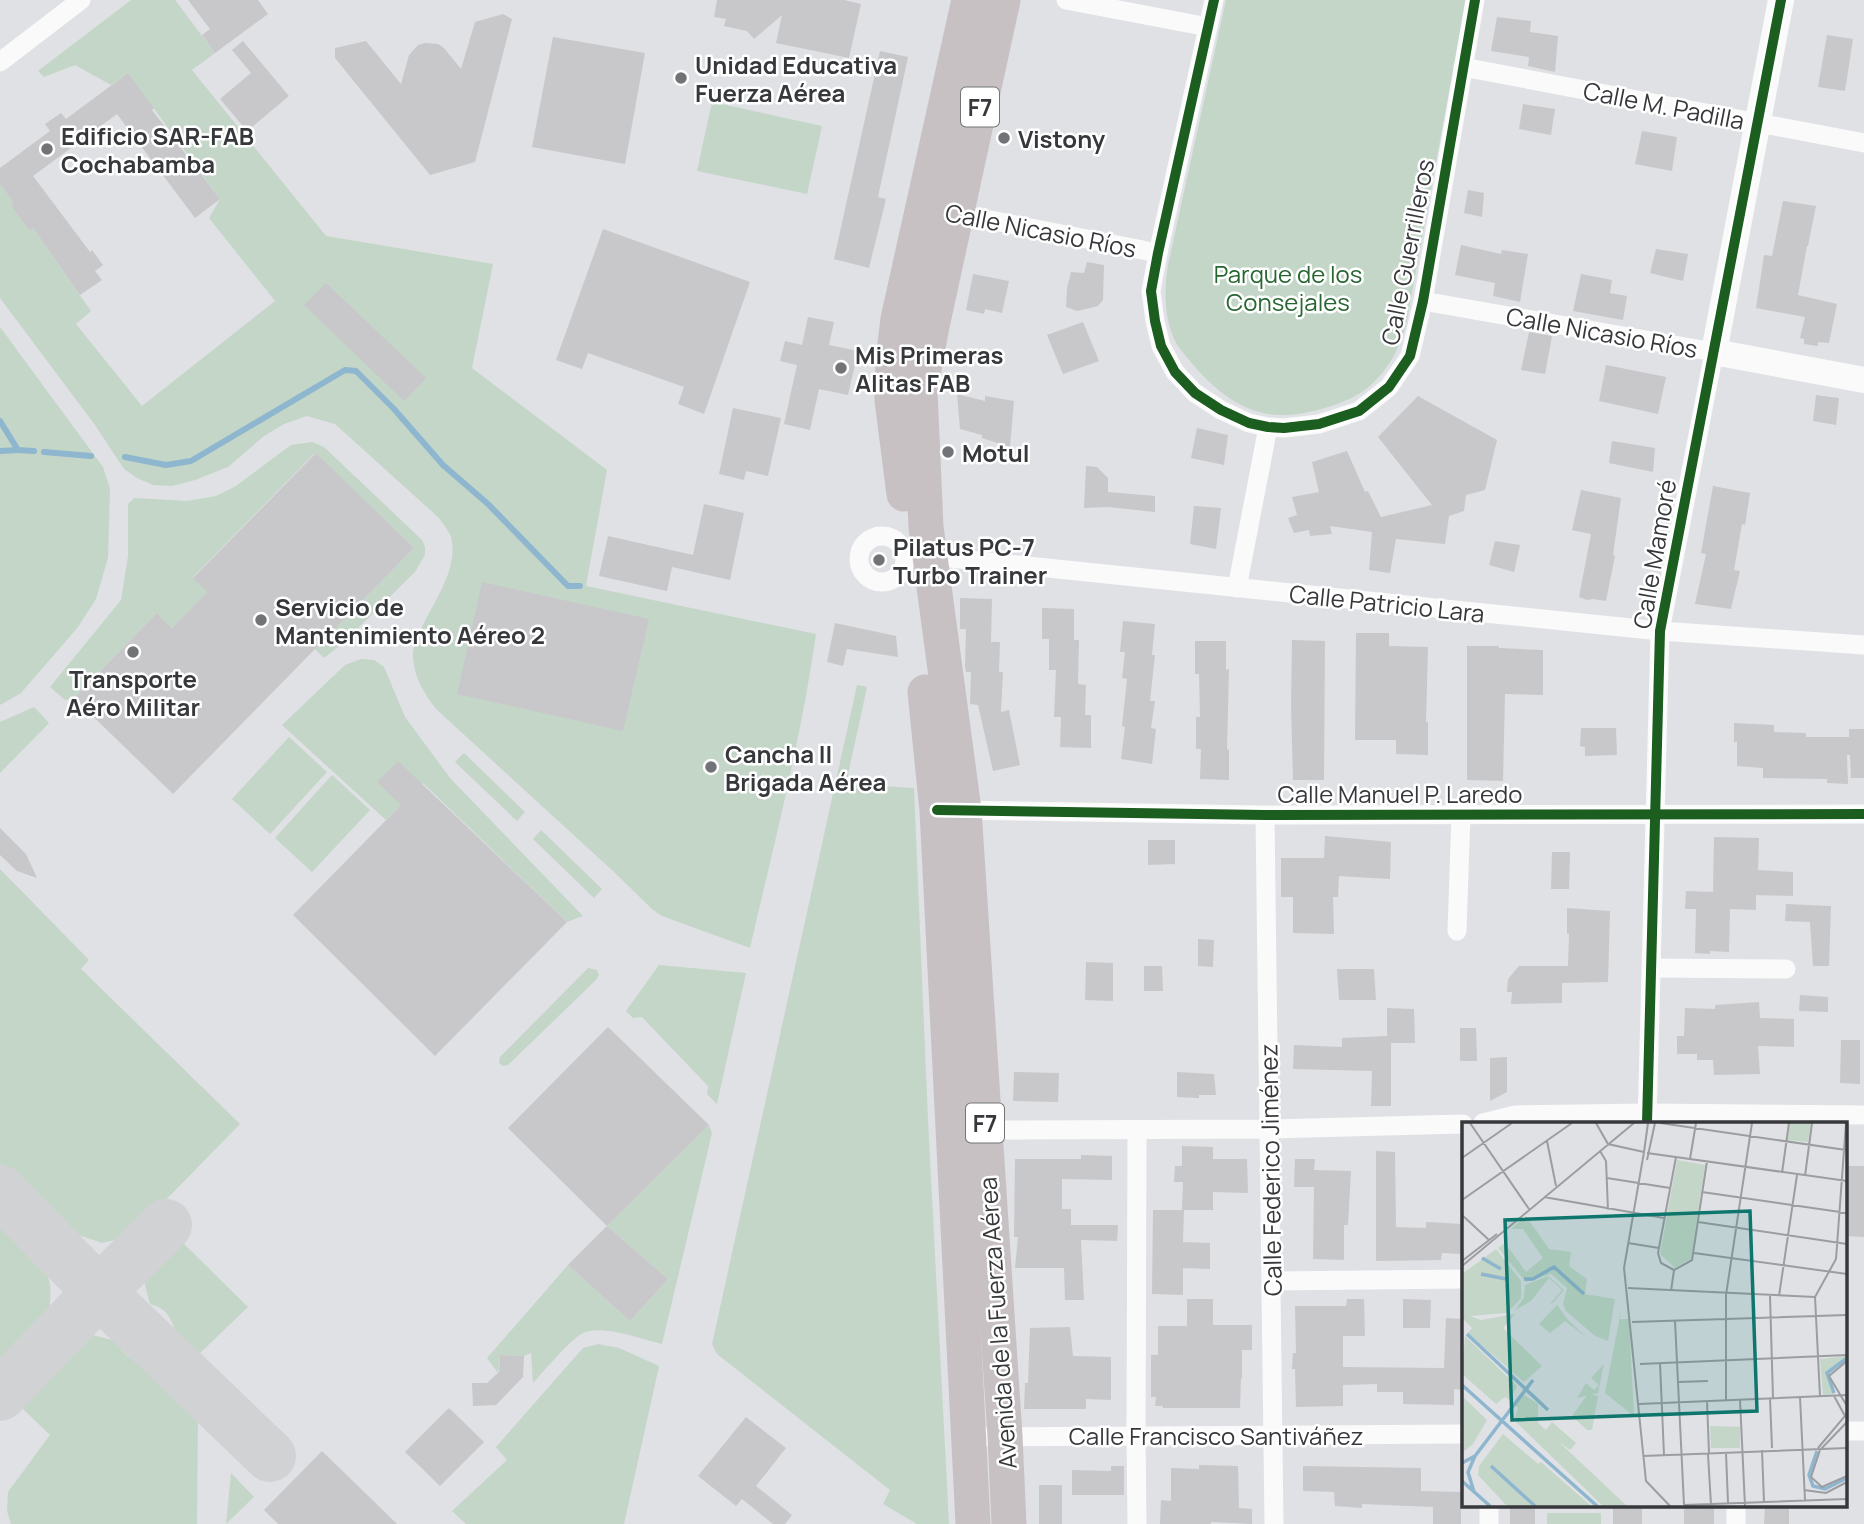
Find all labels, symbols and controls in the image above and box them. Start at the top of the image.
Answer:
place label: Unidad Educativa Fuerza Aérea [695,48,897,109]
marker: Unidad Educativa Fuerza Aérea [673,70,689,86]
street label: Calle M. Padilla [1581,73,1747,137]
road number: F7 [961,88,999,127]
place label: Edificio SAR-FAB Cochabamba [61,119,254,180]
place label: Vistony [1018,122,1106,155]
marker: Vistony [996,130,1012,146]
marker: Edificio SAR-FAB Cochabamba [39,141,55,157]
street label: Calle Guerrilleros [1373,156,1441,348]
street label: Calle Nicasio Ríos [943,195,1139,265]
park label: Parque de los Consejales [1214,257,1362,318]
street label: Calle Nicasio Ríos [1504,299,1700,365]
place label: Mis Primeras Alitas FAB [855,338,1004,399]
marker: Mis Primeras Alitas FAB [833,360,849,376]
place label: Motul [962,436,1030,469]
marker: Motul [940,444,956,460]
street label: Calle Mamoré [1625,477,1683,631]
place label: Pilatus PC-7 Turbo Trainer [893,530,1047,591]
marker: Pilatus PC-7 Turbo Trainer [871,552,887,568]
street label: Calle Patricio Lara [1288,576,1486,630]
place label: Servicio de Mantenimiento Aéreo 2 [275,590,545,651]
marker: Servicio de Mantenimiento Aéreo 2 [253,612,269,628]
marker: Transporte Aéro Militar [125,644,141,660]
place label: Transporte Aéro Militar [66,662,200,723]
place label: Cancha II Brigada Aérea [725,737,886,798]
marker: Cancha II Brigada Aérea [703,759,719,775]
street label: Calle Manuel P. Laredo [1278,777,1522,810]
street label: Calle Federico Jiménez [1251,1044,1289,1296]
road number: F7 [966,1104,1004,1142]
inset map [1462,1122,1846,1506]
street label: Avenida de la Fuerza Aérea [970,1176,1024,1470]
street label: Calle Francisco Santiváñez [1069,1419,1363,1452]

